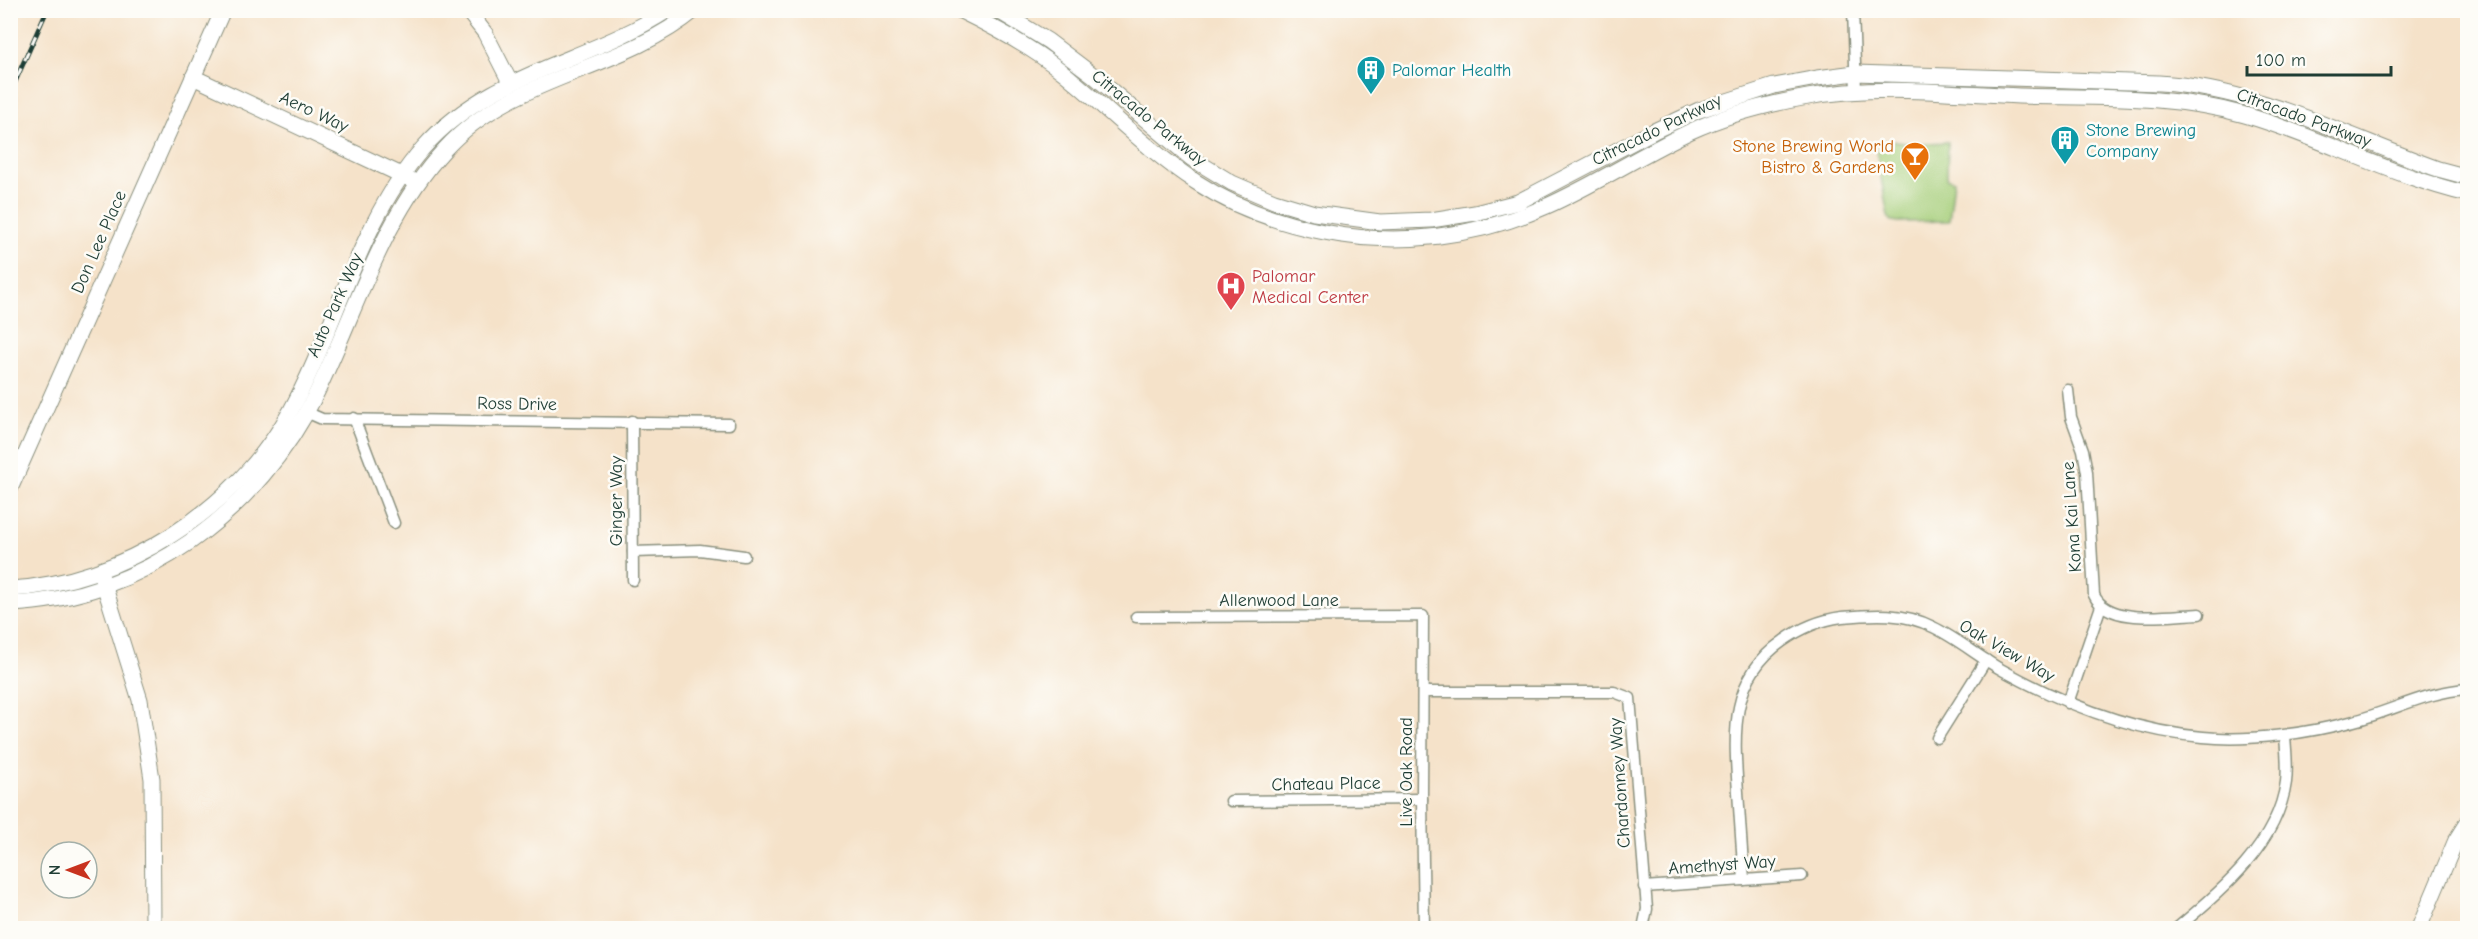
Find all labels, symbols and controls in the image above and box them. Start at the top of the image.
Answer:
scale bar [2247,39,2391,77]
text: 100 m [2256,50,2306,71]
building icon: Palomar Health [1355,54,1387,96]
place label: Palomar Health [1392,60,1511,81]
street label: Citracado Parkway [1087,65,1211,171]
street label: Citracado Parkway [2234,84,2375,152]
street label: Aero Way [276,87,353,137]
street label: Citracado Parkway [1589,89,1726,170]
place label: Stone Brewing Company [2086,120,2196,162]
building icon: Stone Brewing Company [2049,124,2081,166]
place label: Stone Brewing World Bistro & Gardens [1733,136,1894,178]
bar icon: Stone Brewing World Bistro & Gardens [1899,140,1931,182]
street label: Don Lee Place [67,187,131,297]
street label: Auto Park Way [303,249,368,360]
place label: Palomar Medical Center [1252,266,1369,308]
hospital icon: Palomar Medical Center [1215,270,1247,312]
street label: Ross Drive [477,393,557,415]
street label: Ginger Way [606,455,627,546]
street label: Kona Kai Lane [2058,461,2086,573]
street label: Allenwood Lane [1219,590,1339,611]
street label: Oak View Way [1955,615,2059,687]
street label: Chardonney Way [1605,716,1635,849]
street label: Live Oak Road [1396,717,1417,827]
street label: Chateau Place [1271,773,1381,795]
north arrow [39,840,99,900]
street label: Amethyst Way [1668,851,1777,879]
text: N [46,865,64,875]

